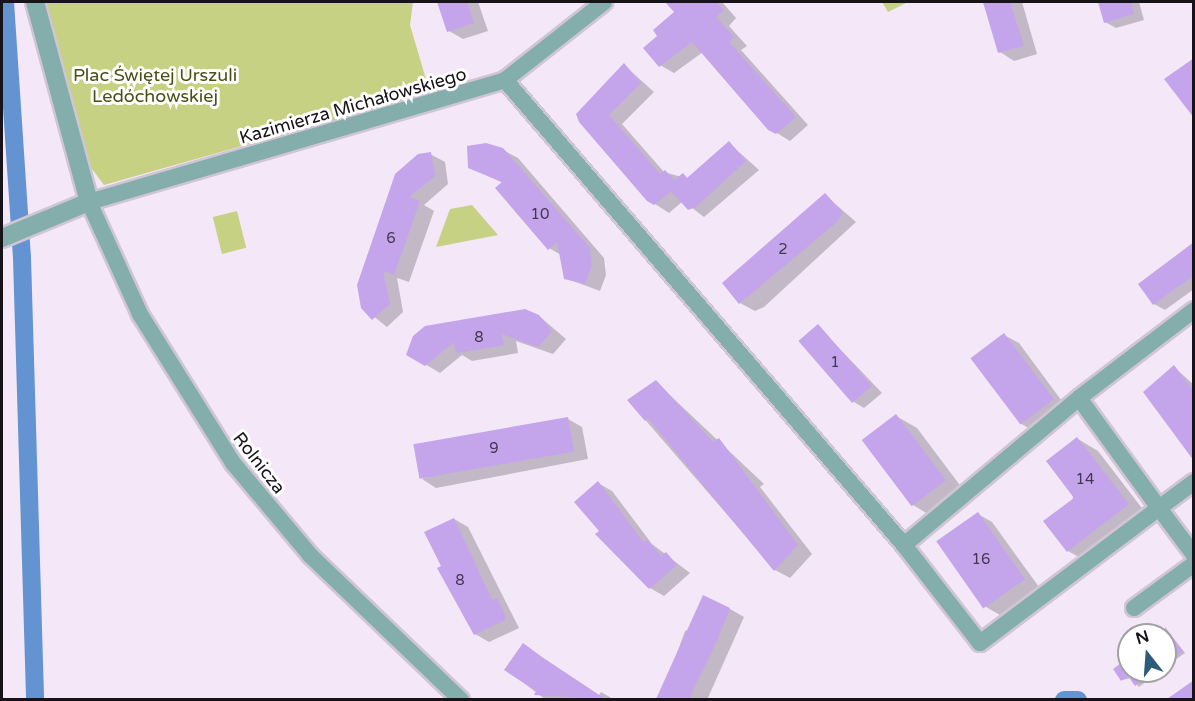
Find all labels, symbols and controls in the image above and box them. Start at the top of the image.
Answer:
street label: Kazimierza Michałowskiego [237,63,469,149]
park label: Plac Świętej Urszuli Ledóchowskiej [73,65,237,107]
house number: 10 [531,206,549,224]
house number: 6 [386,230,396,248]
house number: 2 [778,241,788,259]
house number: 8 [474,329,484,347]
house number: 1 [830,354,840,372]
street label: Rolnicza [228,428,290,498]
house number: 9 [489,440,499,458]
house number: 14 [1076,471,1094,489]
house number: 16 [972,551,990,569]
house number: 8 [455,572,465,590]
north arrow [1117,623,1177,683]
text: N [1133,626,1151,649]

